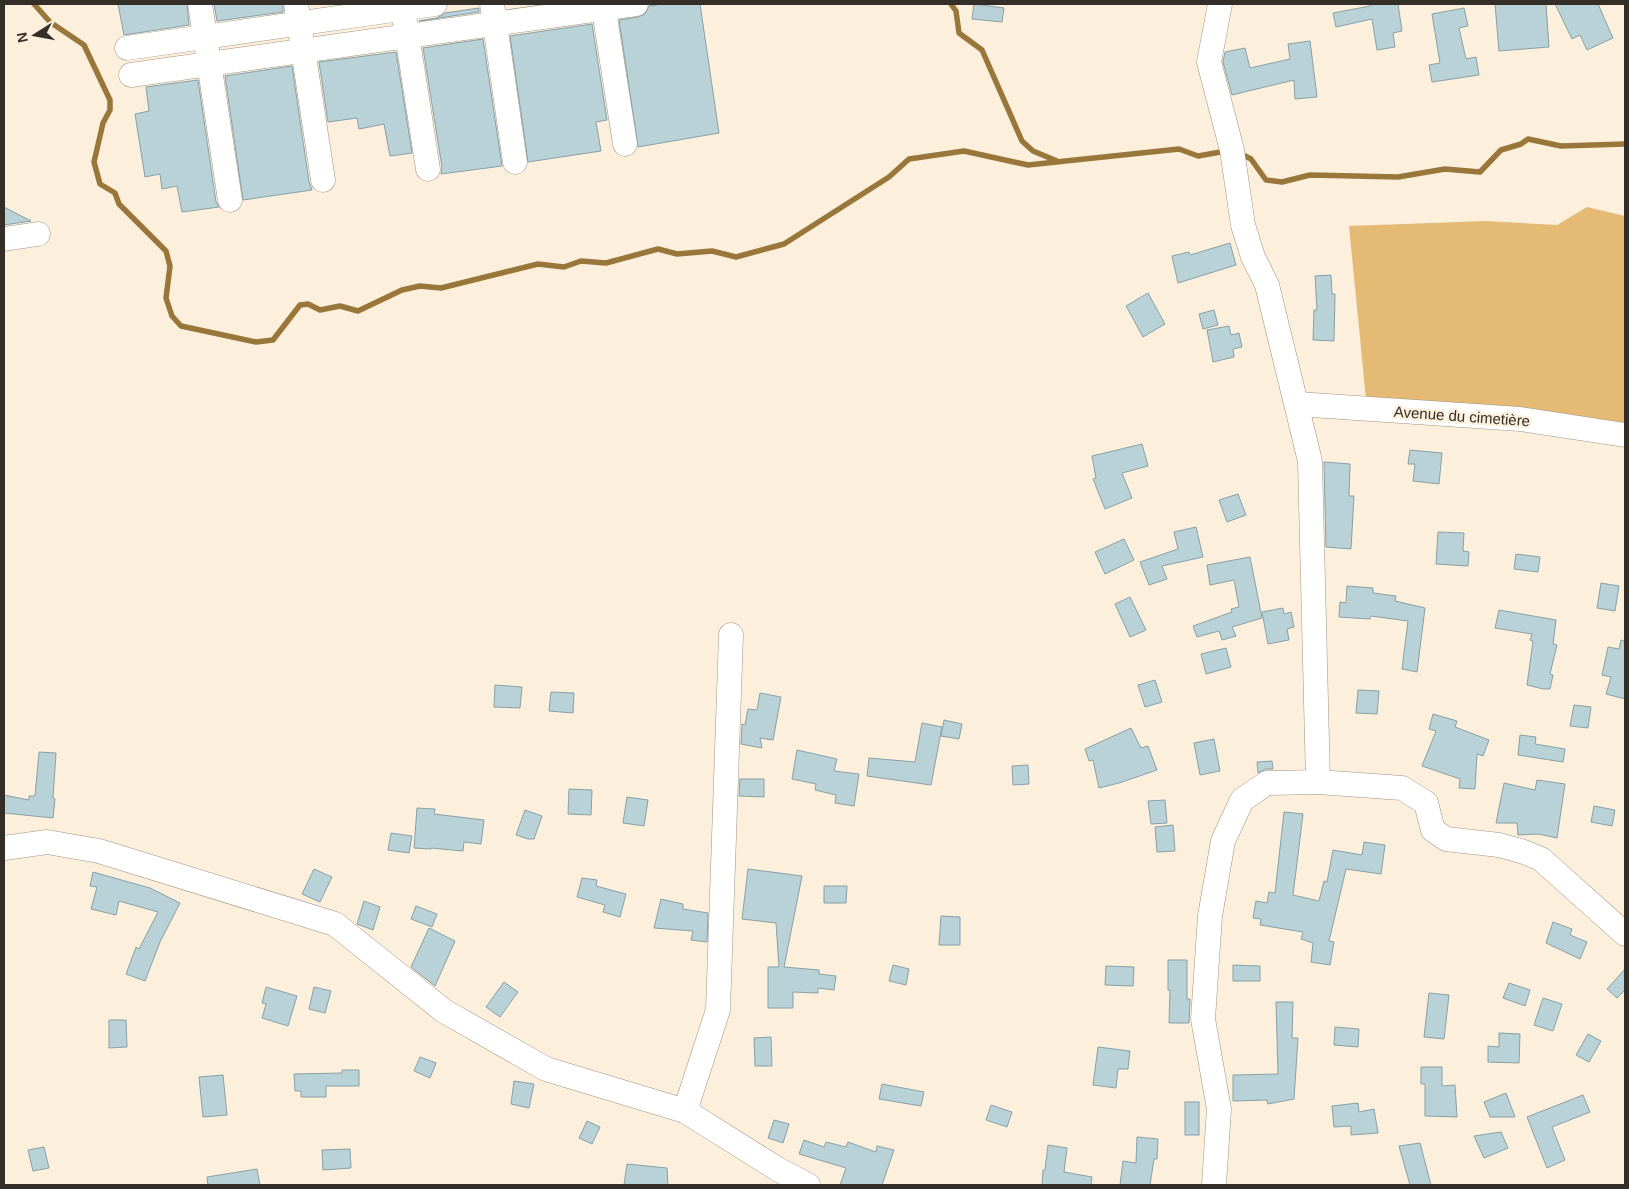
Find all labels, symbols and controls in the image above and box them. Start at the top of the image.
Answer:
north arrow [10,10,60,60]
text: N [13,31,31,44]
street label: Avenue du cimetière [1393,403,1531,429]

